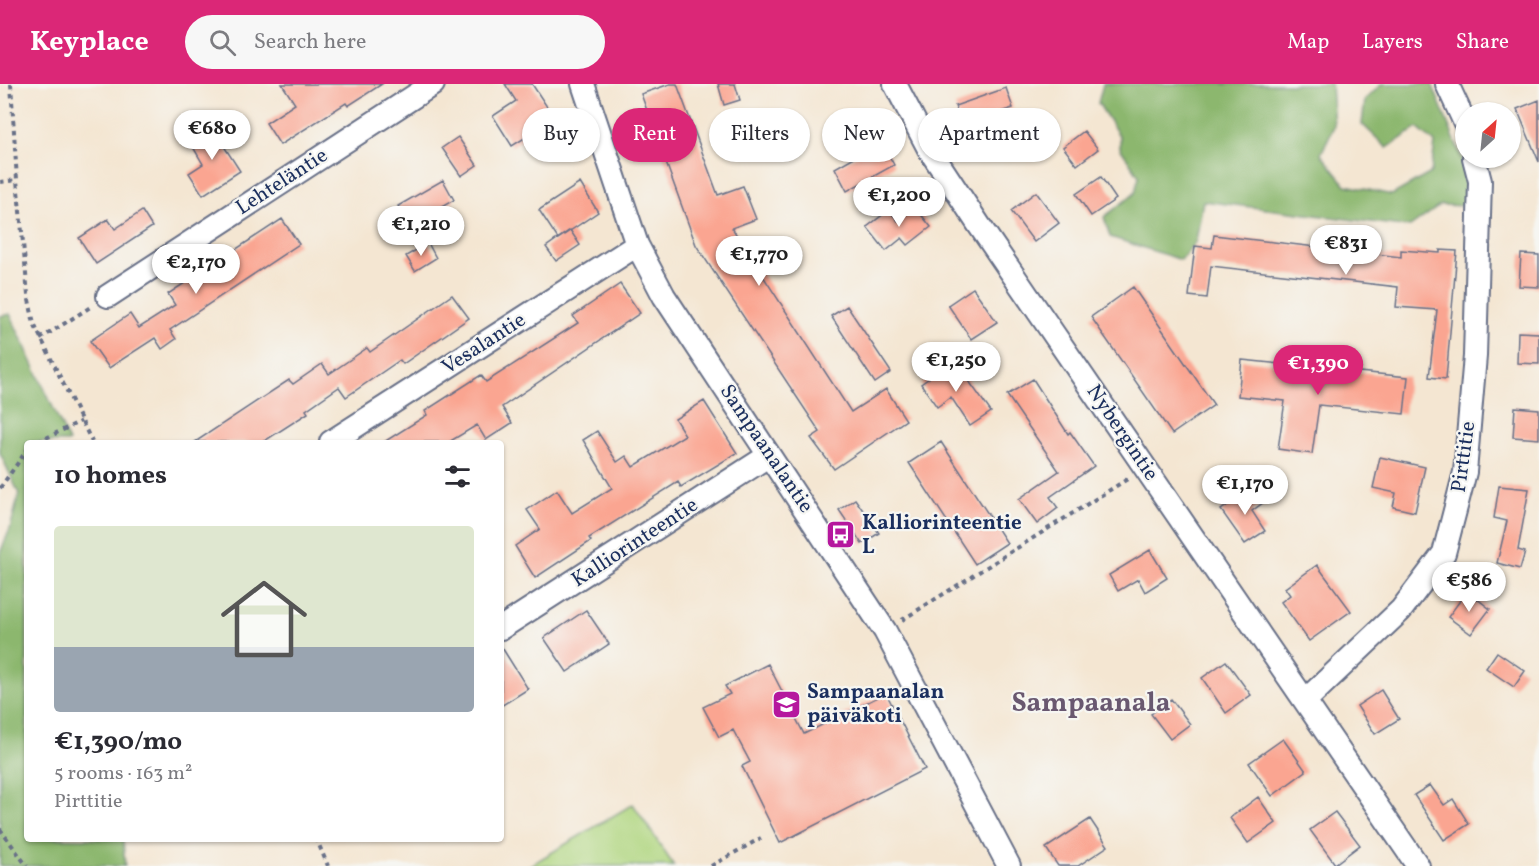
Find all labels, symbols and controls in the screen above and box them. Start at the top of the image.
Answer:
search box [185,15,605,69]
text: Keyplace [30,23,149,62]
icon: search [206,26,239,59]
text: Search here [254,27,366,58]
text: Map [1287,28,1329,57]
text: Layers [1362,28,1423,57]
text: Share [1456,28,1509,57]
north arrow [1455,102,1521,168]
map controls [1455,102,1521,168]
chip: Buy [522,108,600,162]
chip: Rent [612,108,697,162]
chip: Filters [709,108,810,162]
chip: New [822,108,906,162]
chip: Apartment [918,108,1061,162]
pin: €680 [176,110,248,161]
text: €680 [188,115,236,143]
street label: Lehteläntie [230,141,334,223]
pin: €1,200 [850,177,948,228]
text: €1,200 [867,182,931,210]
pin: €1,210 [372,206,470,257]
text: €1,210 [391,211,451,239]
pin: €831 [1310,225,1382,276]
text: €831 [1324,230,1368,258]
pin: €1,770 [710,236,808,287]
text: €1,770 [730,241,788,269]
pin: €2,170 [147,244,245,295]
text: €2,170 [166,249,226,277]
street label: Vesalantie [436,306,532,382]
pin: €1,250 [907,342,1005,393]
pin: €1,390 [1269,345,1367,396]
text: €1,250 [926,347,986,375]
text: €1,390 [1287,350,1349,378]
street label: Sampaanalantie [712,379,820,519]
street label: Nybergintie [1079,379,1165,487]
street label: Pirttitie [1445,419,1483,495]
text: 10 homes [54,458,167,494]
icon: filters [441,460,474,493]
pin: €1,170 [1196,465,1294,516]
text: €1,170 [1216,470,1274,498]
street label: Kalliorinteentie [566,491,704,595]
place label: Kalliorinteentie L [862,509,1022,562]
bus stop icon: Kalliorinteentie L [825,519,857,551]
pin: €586 [1433,562,1505,613]
icon: home [210,565,318,673]
text: €586 [1446,567,1492,595]
place label: Sampaanalan päiväkoti [807,678,945,731]
district label: Sampaanala [1012,685,1171,723]
school or university icon: Sampaanalan päiväkoti [770,688,802,720]
text: €1,390/mo [54,724,182,760]
text: 5 rooms · 163 m² [54,760,192,788]
text: Pirttitie [54,788,122,816]

